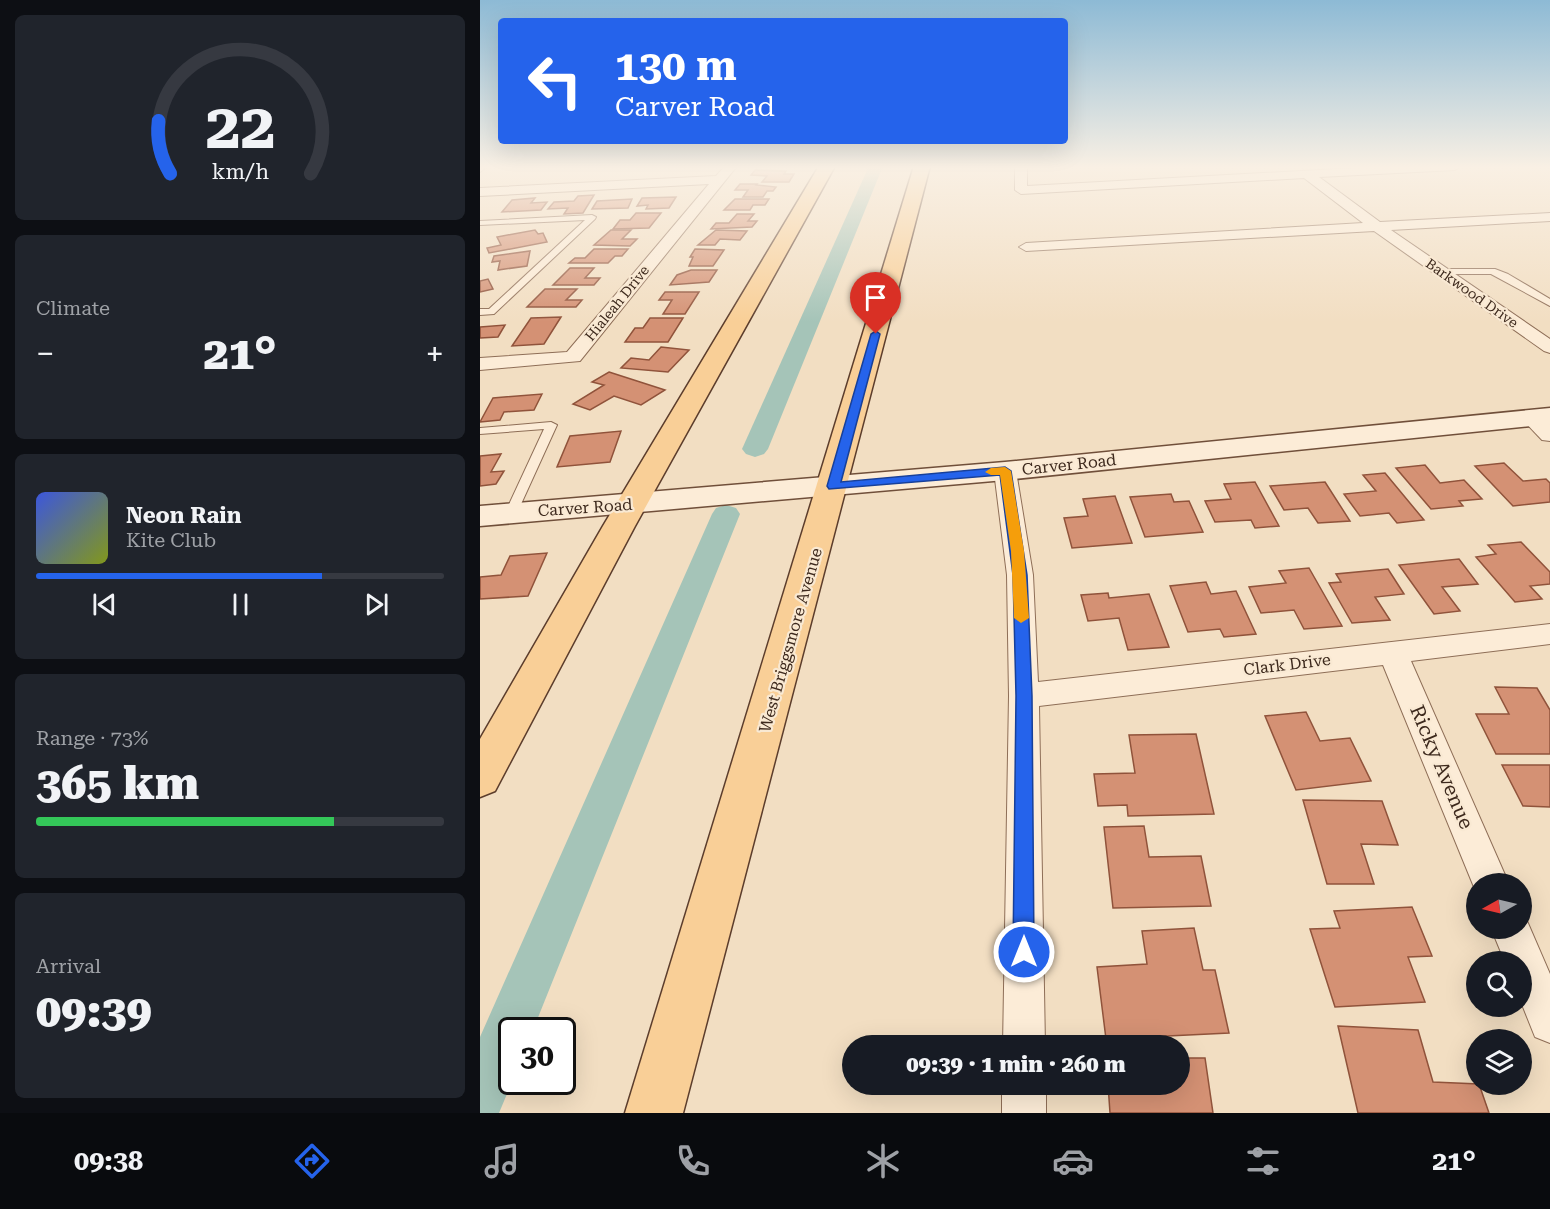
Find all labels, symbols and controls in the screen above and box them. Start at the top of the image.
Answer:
text: 130 m [615,41,737,90]
icon: left [516,42,594,120]
text: 22 [205,90,275,163]
text: Carver Road [615,91,775,123]
text: km/h [211,160,269,185]
street label: Barkwood Drive [1423,255,1521,331]
street label: Hialeah Drive [582,262,652,344]
pin [850,272,901,334]
icon: arrive [859,281,892,314]
text: Climate [36,296,110,320]
text: 21° [204,327,277,380]
text: − [36,334,54,373]
text: + [426,334,444,373]
street label: Carver Road [1021,450,1117,479]
street label: Carver Road [537,495,633,520]
text: Neon Rain [126,503,241,528]
text: Kite Club [126,528,216,552]
street label: West Briggsmore Avenue [755,545,826,735]
icon: previous [88,588,121,621]
icon: pause [224,588,257,621]
icon: next [360,588,393,621]
street label: Clark Drive [1242,650,1332,679]
street label: Ricky Avenue [1405,701,1479,833]
text: Range · 73% [36,726,148,750]
text: 365 km [36,757,199,810]
north arrow [1466,873,1532,939]
map controls [1466,873,1532,1095]
position arrow [992,920,1056,984]
button: search [1466,951,1532,1017]
text: Arrival [36,954,101,978]
text: 09:39 [36,985,152,1038]
speed limit sign: 30 [498,1017,576,1095]
button: layers [1466,1029,1532,1095]
text: 09:39 · 1 min · 260 m [906,1052,1126,1077]
icon: directions [291,1140,333,1182]
icon: music [481,1140,523,1182]
icon: phone [672,1140,714,1182]
icon: climate [862,1140,904,1182]
icon: car [1052,1140,1094,1182]
icon: filters [1242,1140,1284,1182]
text: 09:38 [74,1145,143,1177]
text: 21° [1432,1145,1476,1177]

